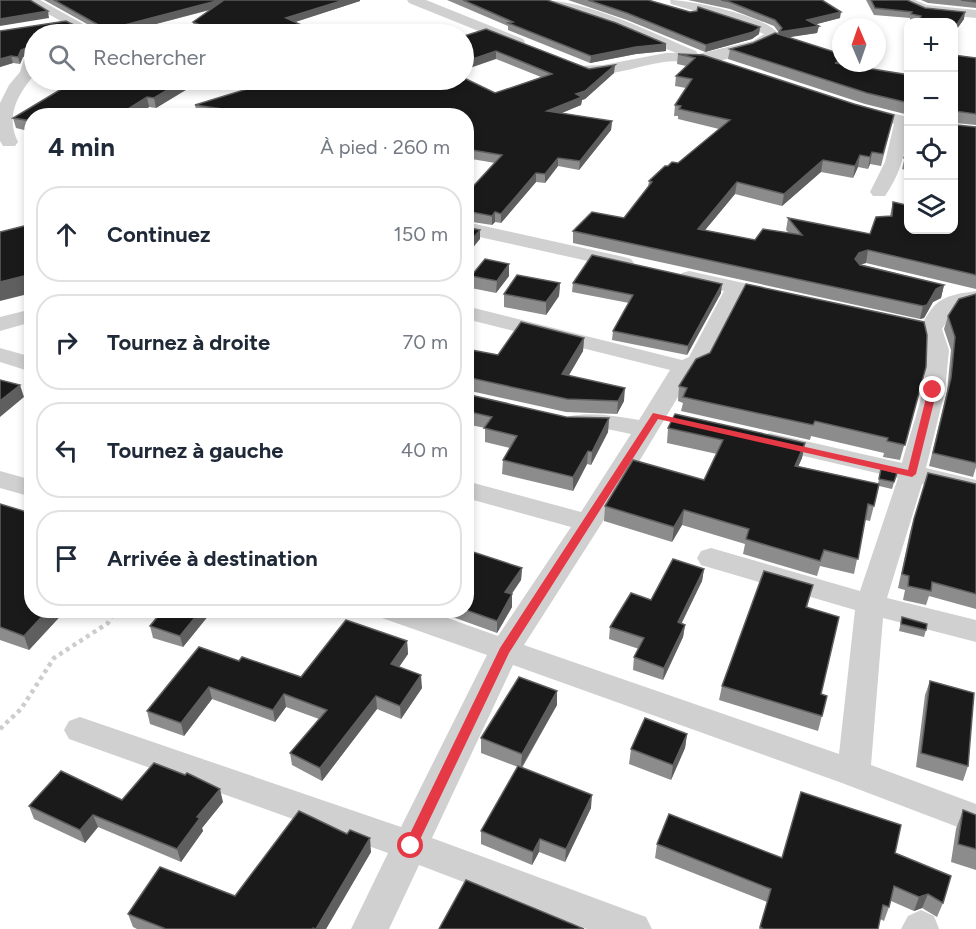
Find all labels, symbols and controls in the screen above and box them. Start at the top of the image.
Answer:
north arrow [832,18,886,72]
map controls [904,18,958,234]
button: + [904,18,958,72]
search box [24,24,474,90]
icon: search [45,41,78,74]
text: Rechercher [93,44,206,71]
button: − [904,72,958,126]
button: locate [904,126,958,180]
text: 4 min [48,131,115,163]
text: À pied · 260 m [320,135,450,159]
button: layers [904,180,958,234]
icon: ahead [50,218,83,251]
text: Continuez [107,221,211,248]
text: 150 m [393,222,448,246]
icon: right [50,326,83,359]
text: Tournez à droite [107,329,270,356]
text: 70 m [402,330,448,354]
route end [919,376,945,402]
icon: left [50,434,83,467]
text: Tournez à gauche [107,437,283,464]
text: 40 m [401,438,448,462]
icon: arrive [50,542,83,575]
text: Arrivée à destination [107,545,318,572]
route start [397,832,423,858]

